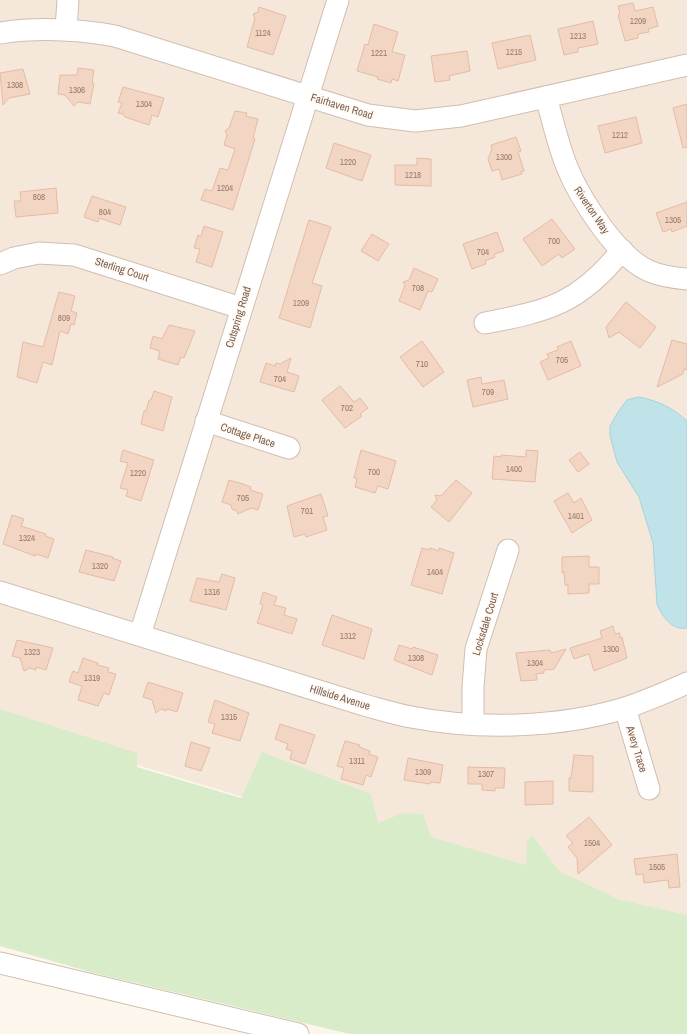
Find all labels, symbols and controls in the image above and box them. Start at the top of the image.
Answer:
house number: 1209 [630,15,646,27]
house number: 1124 [255,27,271,39]
house number: 1213 [570,30,586,42]
house number: 1215 [506,46,522,58]
house number: 1221 [371,47,387,59]
house number: 1308 [7,79,23,91]
house number: 1306 [69,84,85,96]
street label: Fairhaven Road [309,90,375,122]
house number: 1304 [136,98,152,110]
house number: 1212 [612,129,628,141]
house number: 1300 [496,151,512,163]
house number: 1220 [340,156,356,168]
house number: 1218 [405,169,421,181]
house number: 1204 [217,182,233,194]
street label: Riverton Way [571,184,613,237]
house number: 808 [33,191,45,203]
house number: 804 [99,206,111,218]
house number: 1305 [665,214,681,226]
house number: 700 [548,235,560,247]
house number: 704 [477,246,489,258]
street label: Sterling Court [93,254,151,284]
house number: 708 [412,282,424,294]
street label: Cutspring Road [222,285,254,349]
house number: 1209 [293,297,309,309]
house number: 809 [58,312,70,324]
house number: 705 [556,354,568,366]
house number: 710 [416,358,428,370]
house number: 704 [274,373,286,385]
house number: 709 [482,386,494,398]
house number: 702 [341,402,353,414]
street label: Cottage Place [219,420,277,450]
house number: 1400 [506,463,522,475]
house number: 700 [368,466,380,478]
house number: 1220 [130,467,146,479]
house number: 705 [237,492,249,504]
house number: 701 [301,505,313,517]
house number: 1401 [568,510,584,522]
house number: 1324 [19,532,35,544]
house number: 1320 [92,560,108,572]
house number: 1404 [427,566,443,578]
house number: 1316 [204,586,220,598]
street label: Locksdale Court [469,590,501,657]
house number: 1312 [340,630,356,642]
house number: 1300 [603,643,619,655]
house number: 1323 [24,646,40,658]
house number: 1308 [408,652,424,664]
house number: 1304 [527,657,543,669]
house number: 1319 [84,672,100,684]
street label: Hillside Avenue [308,681,372,713]
house number: 1315 [221,711,237,723]
street label: Avery Trace [623,723,651,774]
house number: 1311 [349,755,365,767]
house number: 1309 [415,766,431,778]
house number: 1307 [478,768,494,780]
house number: 1504 [584,837,600,849]
house number: 1505 [649,861,665,873]

